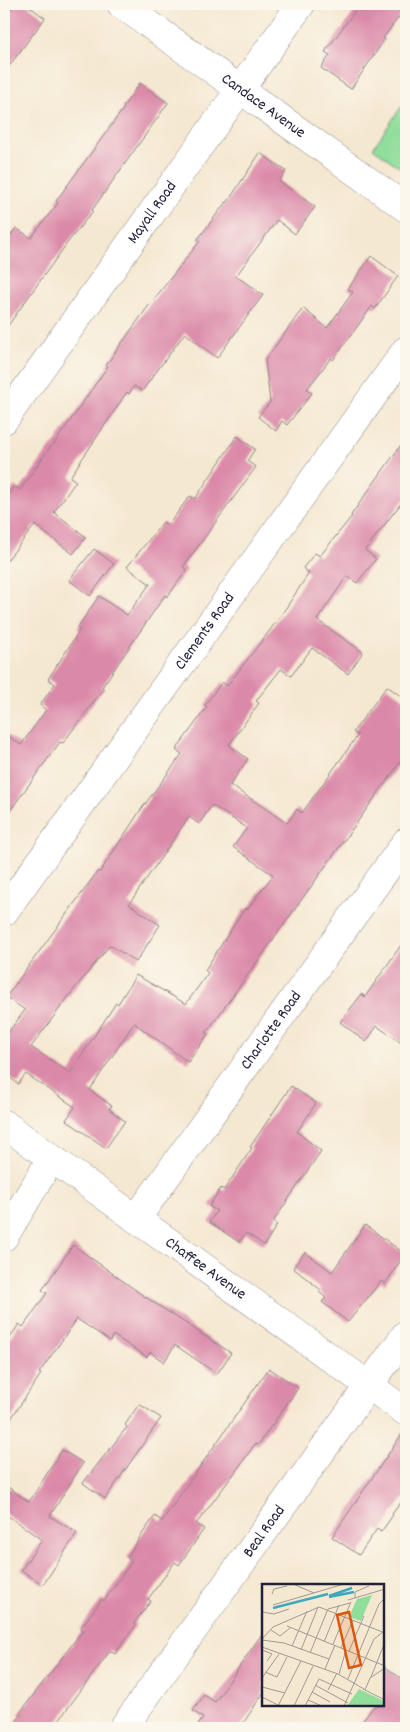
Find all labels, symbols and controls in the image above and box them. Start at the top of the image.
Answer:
street label: Candace Avenue [216,68,310,144]
street label: Mayall Road [122,176,182,249]
street label: Clements Road [169,588,240,675]
street label: Charlotte Road [235,986,307,1075]
street label: Chaffee Avenue [160,1231,251,1306]
street label: Beal Road [237,1501,291,1562]
inset map [262,1584,385,1707]

